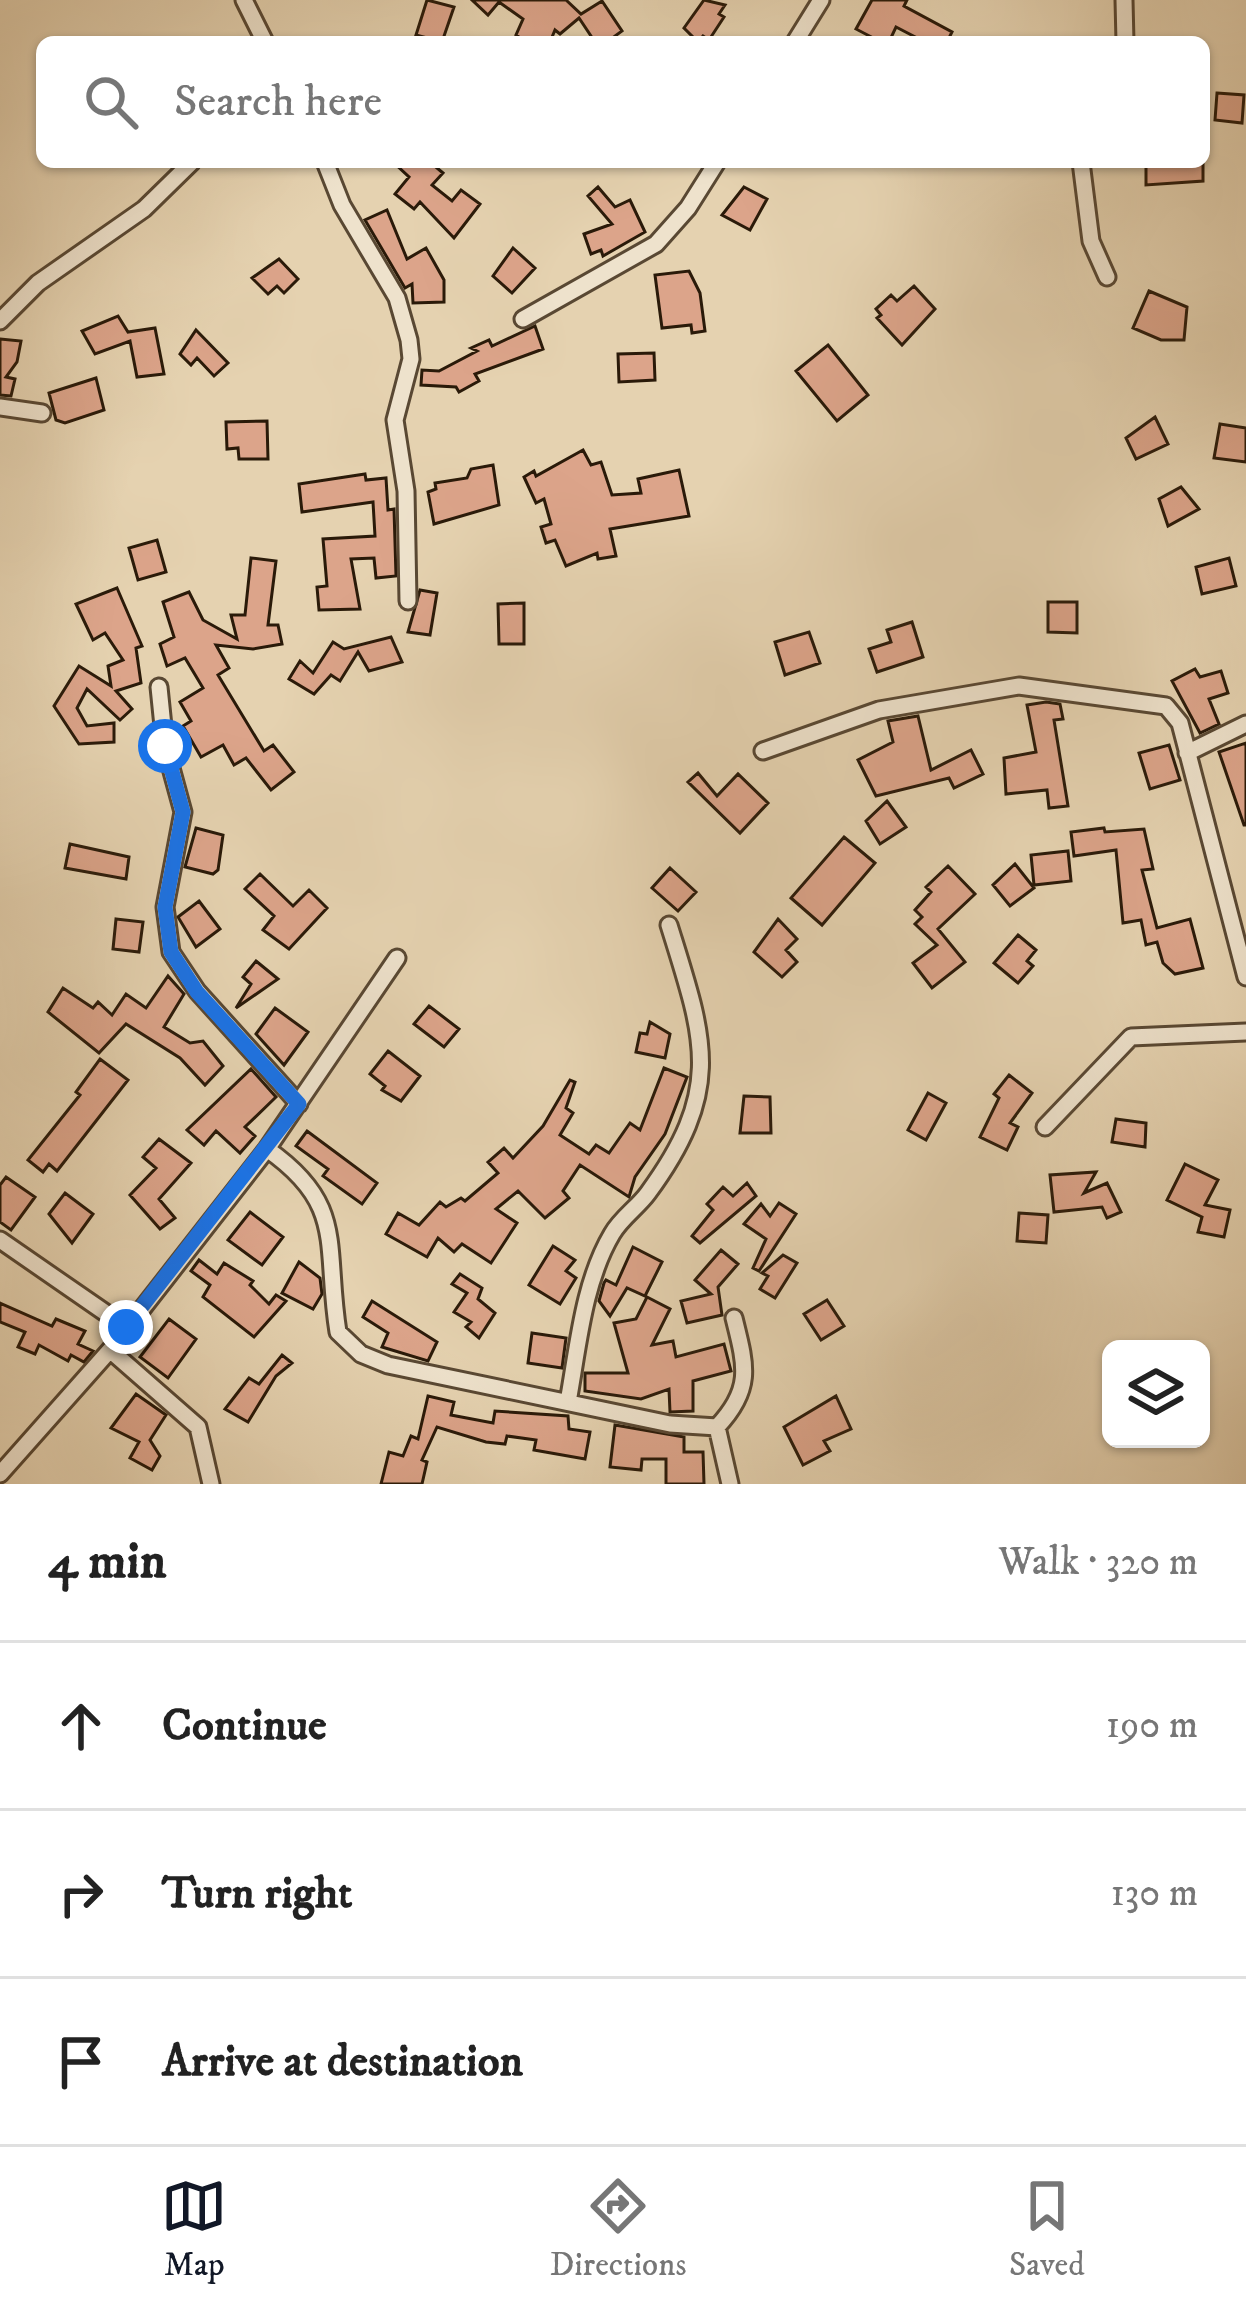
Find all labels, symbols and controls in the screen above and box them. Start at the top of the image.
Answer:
search box [36,36,1210,168]
icon: search [78,69,144,135]
text: Search here [174,74,382,130]
route start [138,719,192,773]
route end [99,1300,153,1354]
map controls [1102,1340,1210,1448]
button: layers [1102,1340,1210,1448]
text: 4 min [48,1530,166,1594]
text: Walk · 320 m [999,1538,1198,1587]
icon: ahead [48,1693,114,1759]
text: Continue [162,1698,327,1754]
text: 190 m [1106,1701,1198,1750]
icon: right [48,1861,114,1927]
text: Turn right [162,1866,352,1922]
text: 130 m [1110,1869,1198,1918]
icon: arrive [48,2029,114,2095]
text: Arrive at destination [162,2034,523,2090]
tab: Map [161,2173,227,2286]
tab: Directions [550,2173,686,2286]
tab: Saved [1009,2173,1085,2286]

